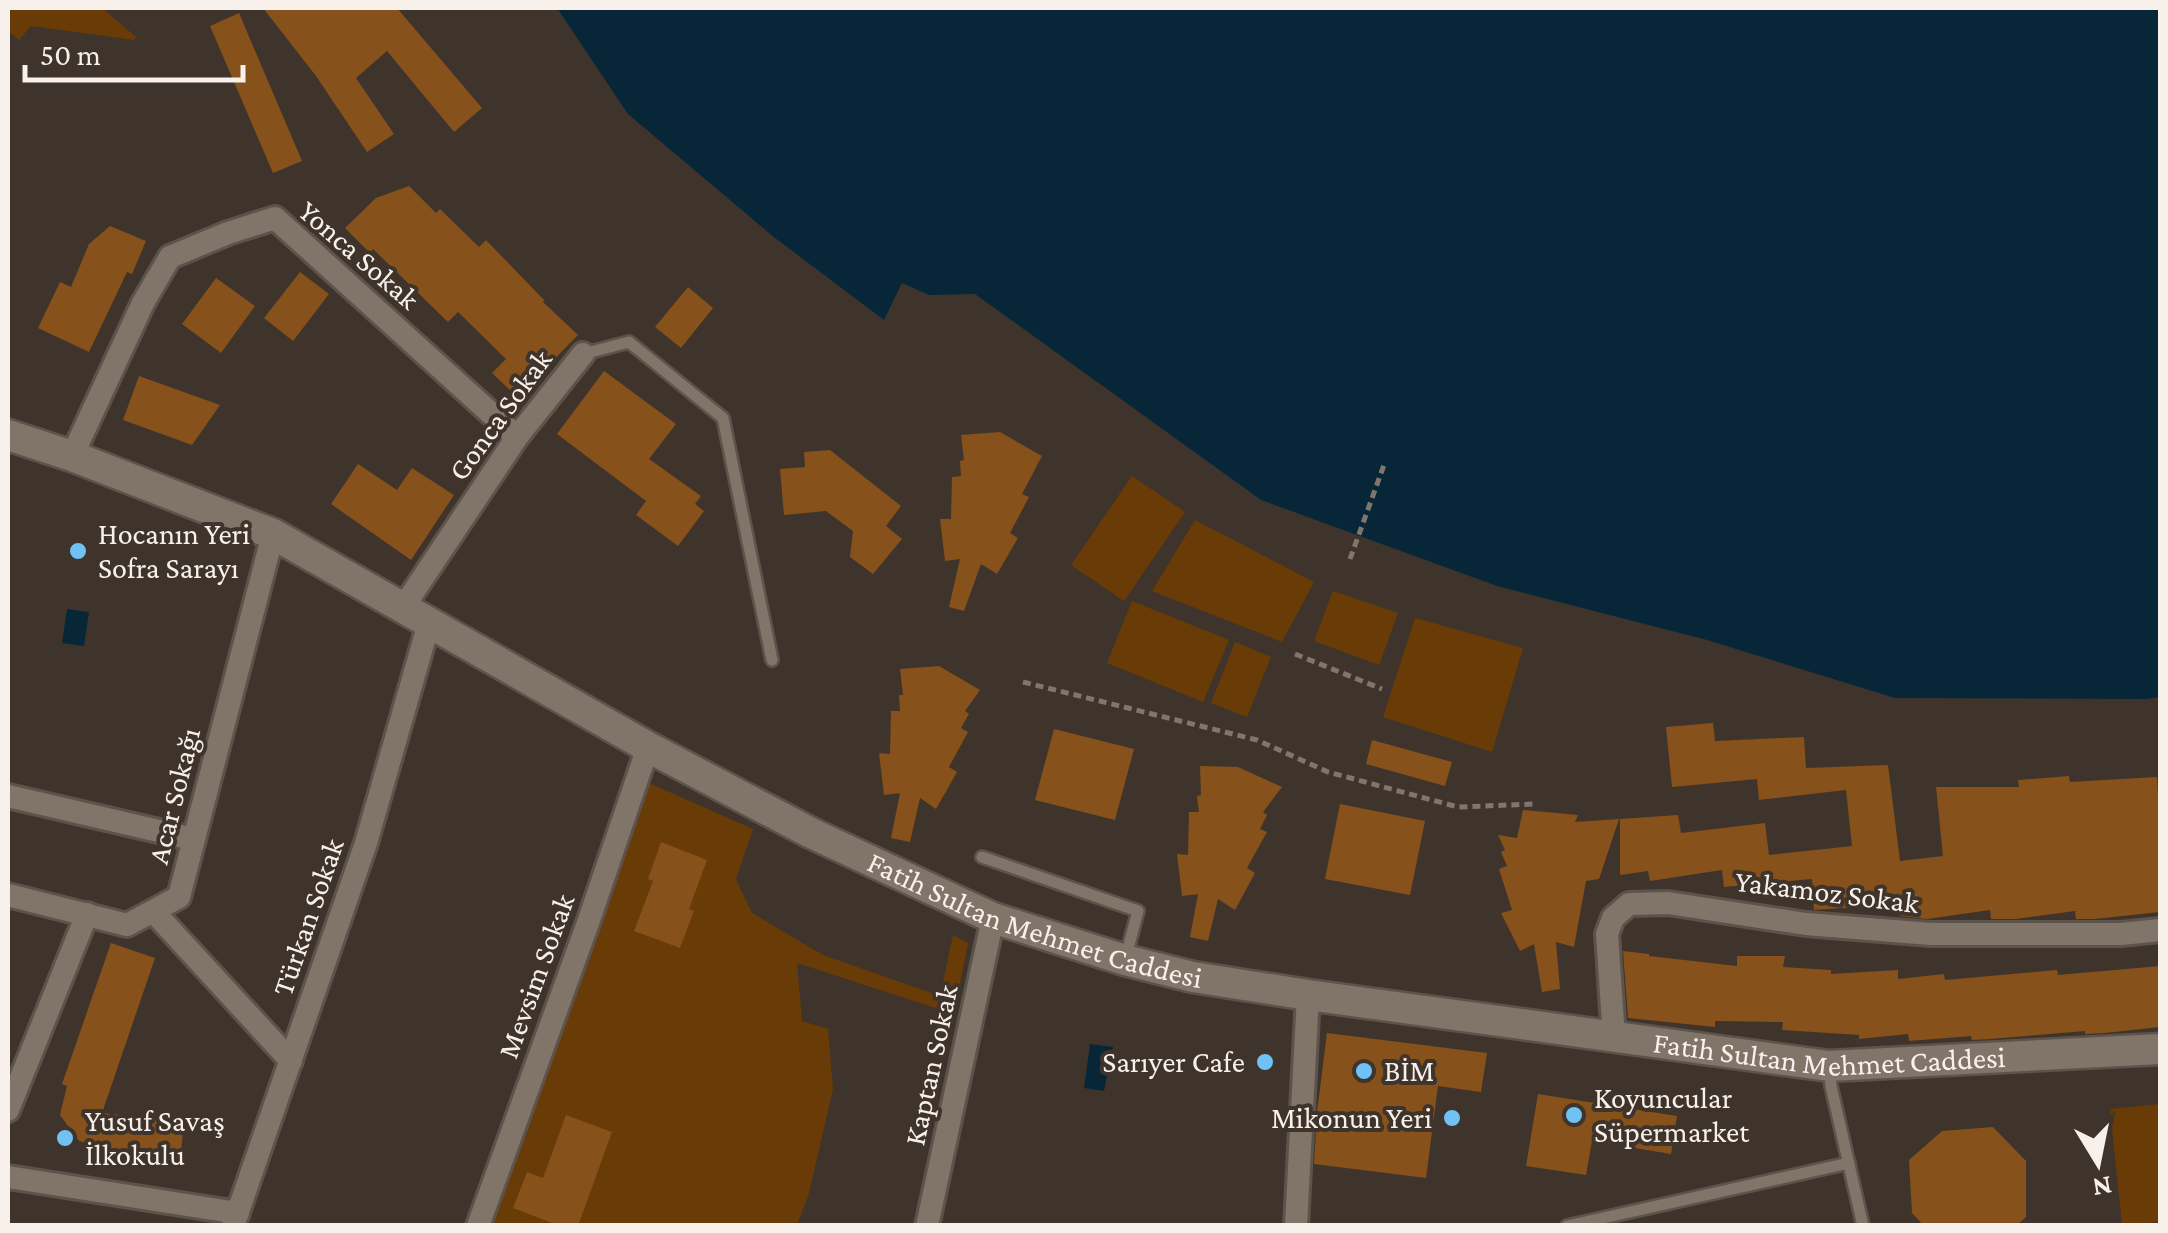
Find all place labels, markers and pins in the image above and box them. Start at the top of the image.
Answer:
place label: Hocanın Yeri Sofra Sarayı [98,517,250,585]
marker: Hocanın Yeri Sofra Sarayı [67,540,89,562]
place label: Sarıyer Cafe [1102,1045,1245,1079]
marker: Sarıyer Cafe [1254,1051,1276,1073]
place label: BİM [1384,1054,1434,1087]
marker: BİM [1353,1060,1375,1082]
place label: Koyuncular Süpermarket [1594,1081,1750,1149]
place label: Mikonun Yeri [1271,1101,1432,1134]
place label: Yusuf Savaş İlkokulu [85,1104,225,1171]
marker: Koyuncular Süpermarket [1563,1104,1585,1126]
marker: Mikonun Yeri [1441,1107,1463,1129]
marker: Yusuf Savaş İlkokulu [54,1127,76,1149]

